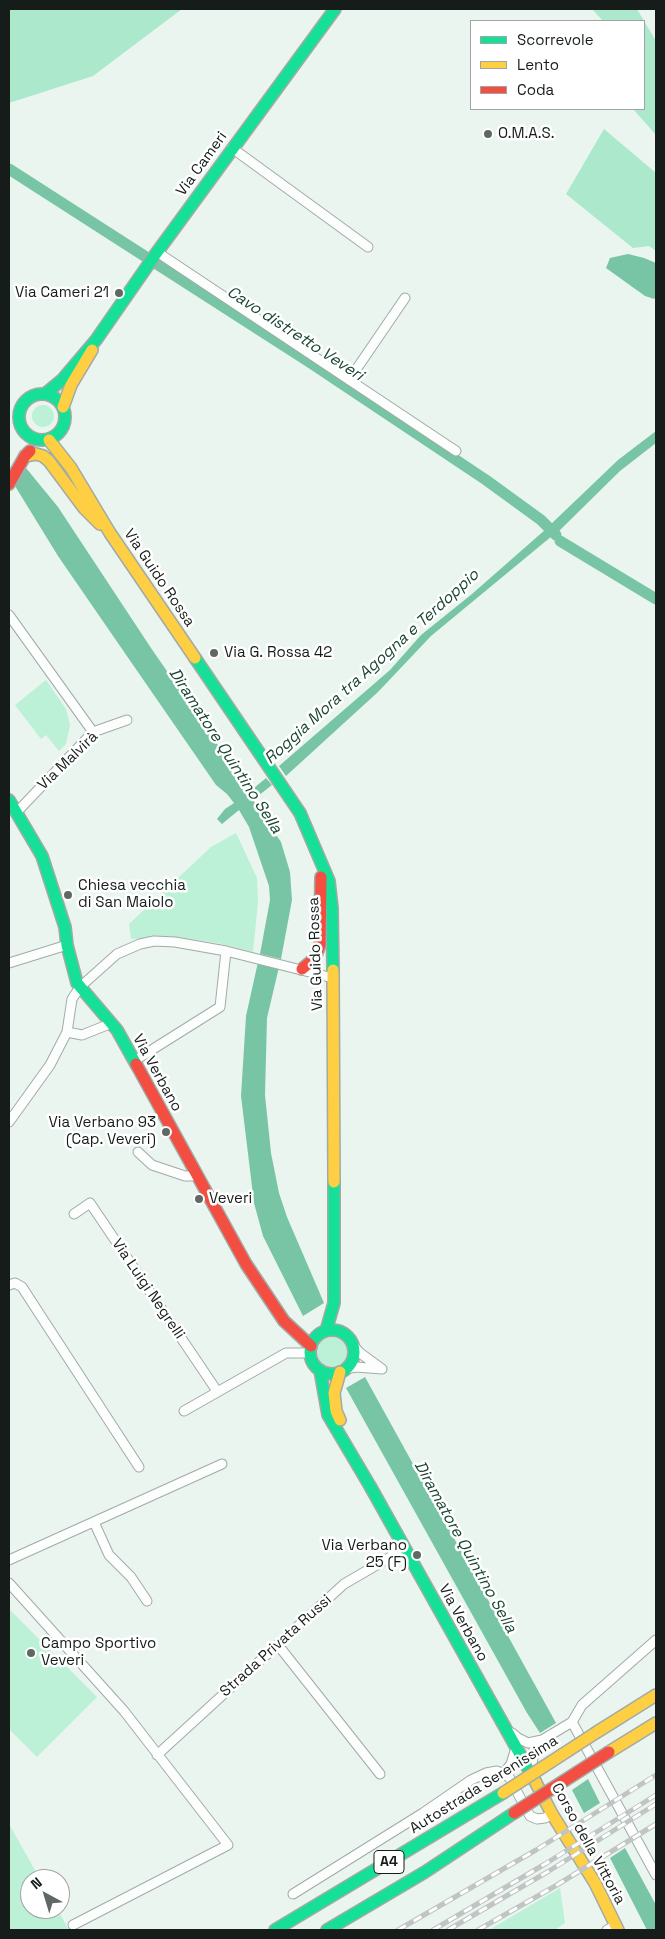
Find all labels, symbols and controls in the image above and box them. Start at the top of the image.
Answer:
legend [470,20,645,110]
text: Scorrevole [517,30,594,49]
text: Lento [517,55,559,74]
text: Coda [517,80,554,99]
place label: O.M.A.S. [498,125,554,143]
street label: Via Cameri [173,128,231,200]
marker: O.M.A.S. [482,128,494,140]
water label: Cavo distretto Veveri [223,283,367,385]
place label: Via Cameri 21 [15,284,109,302]
marker: Via Cameri 21 [113,287,125,299]
street label: Via Guido Rossa [120,526,198,630]
water label: Roggia Mora tra Agogna e Terdoppio [261,566,483,768]
place label: Via G. Rossa 42 [224,644,332,662]
marker: Via G. Rossa 42 [208,647,220,659]
water label: Diramatore Quintino Sella [164,665,286,837]
street label: Via Malvirà [34,728,102,794]
place label: Chiesa vecchia di San Maiolo [78,877,186,912]
marker: Chiesa vecchia di San Maiolo [62,889,74,901]
street label: Via Guido Rossa [305,897,327,1011]
street label: Via Verbano [128,1031,186,1115]
place label: Via Verbano 93 (Cap. Veveri) [48,1114,156,1149]
marker: Via Verbano 93 (Cap. Veveri) [160,1126,172,1138]
place label: Veveri [209,1190,252,1208]
marker: Veveri [193,1193,205,1205]
street label: Via Luigi Negrelli [108,1235,188,1343]
water label: Diramatore Quintino Sella [410,1458,520,1636]
place label: Via Verbano 25 (F) [322,1537,407,1572]
marker: Via Verbano 25 (F) [411,1549,423,1561]
street label: Via Verbano [434,1581,492,1665]
street label: Strada Privata Russi [217,1591,335,1701]
place label: Campo Sportivo Veveri [41,1635,156,1670]
marker: Campo Sportivo Veveri [25,1647,37,1659]
street label: Autostrada Serenissima [407,1732,561,1838]
street label: Corso della Vittoria [547,1780,629,1908]
road number: A4 [374,1850,404,1874]
north arrow [20,1869,70,1919]
text: N [27,1873,45,1893]

